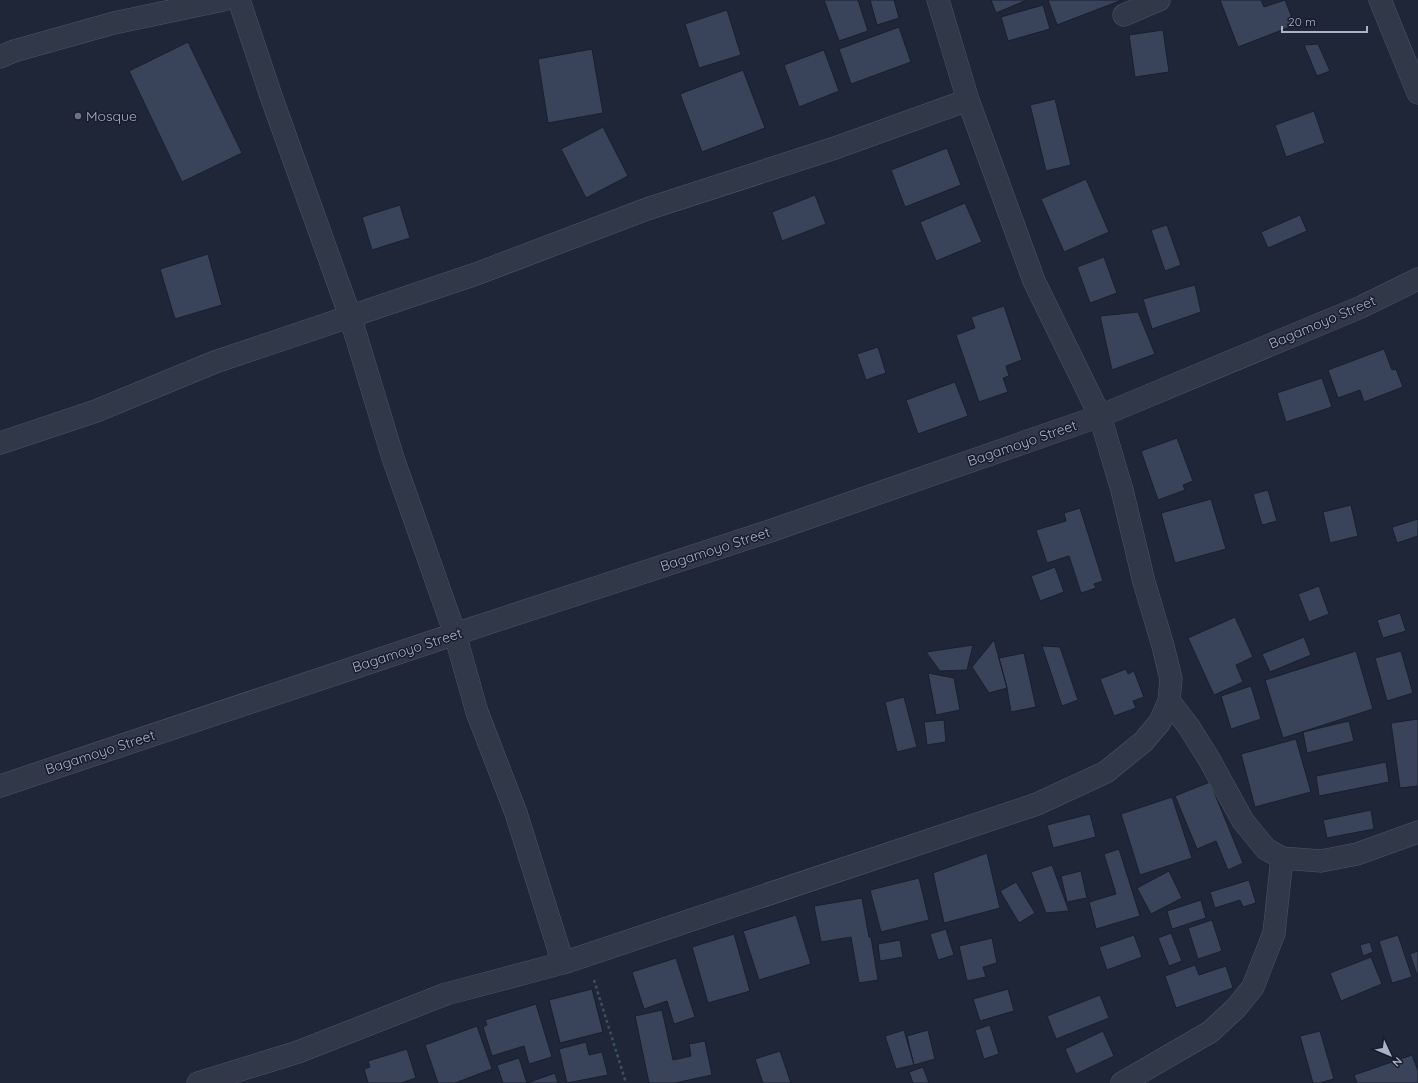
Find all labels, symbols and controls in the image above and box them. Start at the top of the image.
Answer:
scale bar [1282,8,1367,34]
text: 20 m [1288,14,1316,29]
place label: Mosque [86,107,137,125]
marker: Mosque [73,111,83,121]
street label: Bagamoyo Street [1266,291,1378,353]
street label: Bagamoyo Street [965,416,1079,470]
street label: Bagamoyo Street [658,523,772,575]
street label: Bagamoyo Street [350,624,464,676]
street label: Bagamoyo Street [43,726,157,778]
north arrow [1370,1035,1410,1075]
text: N [1389,1054,1405,1070]

